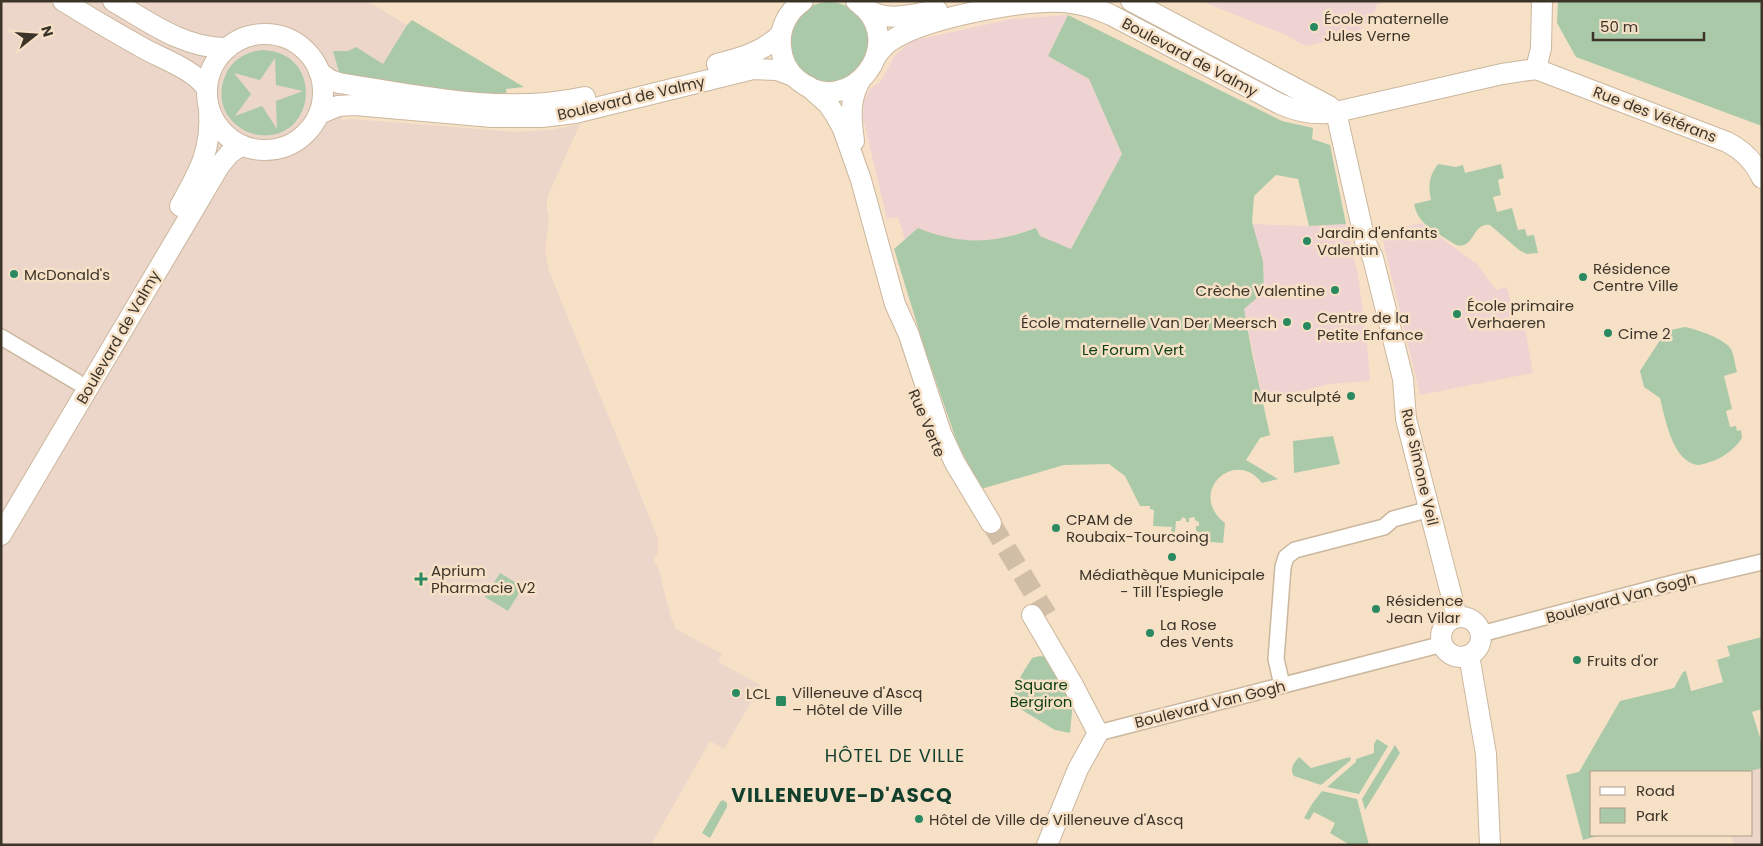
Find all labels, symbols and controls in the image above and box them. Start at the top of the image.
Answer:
place label: École maternelle Jules Verne [1324,8,1449,46]
north arrow [10,10,60,60]
scale bar [1593,10,1704,42]
street label: Boulevard de Valmy [1118,12,1262,102]
text: 50 m [1600,16,1638,37]
marker: École maternelle Jules Verne [1308,21,1320,33]
text: N [36,23,59,39]
street label: Boulevard de Valmy [555,71,707,125]
street label: Rue des Vétérans [1590,81,1720,147]
place label: Jardin d'enfants Valentin [1317,222,1438,260]
marker: Jardin d'enfants Valentin [1301,235,1313,247]
place label: Résidence Centre Ville [1593,258,1678,296]
place label: McDonald's [24,264,110,285]
street label: Boulevard de Valmy [71,266,165,408]
marker: McDonald's [8,268,20,280]
marker: Résidence Centre Ville [1577,271,1589,283]
place label: Crèche Valentine [1196,280,1325,301]
marker: Crèche Valentine [1329,284,1341,296]
place label: École primaire Verhaeren [1467,295,1574,333]
place label: Centre de la Petite Enfance [1317,307,1423,345]
marker: École primaire Verhaeren [1451,308,1463,320]
place label: École maternelle Van Der Meersch [1021,312,1277,333]
marker: École maternelle Van Der Meersch [1281,316,1293,328]
marker: Centre de la Petite Enfance [1301,320,1313,332]
place label: Cime 2 [1618,323,1671,344]
marker: Cime 2 [1602,327,1614,339]
park label: Le Forum Vert [1082,339,1184,360]
street label: Rue Verte [903,386,951,460]
place label: Mur sculpté [1254,386,1341,407]
marker: Mur sculpté [1345,390,1357,402]
street label: Rue Simone Veil [1396,407,1444,527]
place label: CPAM de Roubaix-Tourcoing [1066,509,1209,547]
marker: CPAM de Roubaix-Tourcoing [1050,522,1062,534]
marker: Médiathèque Municipale - Till l'Espiegle [1166,551,1178,563]
place label: Aprium Pharmacie V2 [431,560,535,598]
place label: Médiathèque Municipale - Till l'Espiegle [1079,564,1265,602]
street label: Boulevard Van Gogh [1544,568,1698,628]
marker: Aprium Pharmacie V2 [415,573,427,585]
place label: Résidence Jean Vilar [1386,590,1463,628]
marker: Résidence Jean Vilar [1370,603,1382,615]
place label: La Rose des Vents [1160,614,1234,652]
marker: La Rose des Vents [1144,627,1156,639]
place label: Fruits d'or [1587,650,1659,671]
marker: Fruits d'or [1571,654,1583,666]
park label: Square Bergiron [1010,674,1072,712]
street label: Boulevard Van Gogh [1132,675,1288,733]
place label: Villeneuve d'Ascq – Hôtel de Ville [792,682,922,720]
place label: LCL [746,683,771,704]
marker: LCL [730,687,742,699]
marker: Villeneuve d'Ascq – Hôtel de Ville [774,694,788,708]
district label: HÔTEL DE VILLE [825,743,965,768]
legend [1590,771,1753,836]
text: Road [1636,780,1675,801]
district label: VILLENEUVE-D'ASCQ [731,781,953,809]
text: Park [1636,805,1668,826]
place label: Hôtel de Ville de Villeneuve d'Ascq [929,809,1183,830]
marker: Hôtel de Ville de Villeneuve d'Ascq [913,813,925,825]

